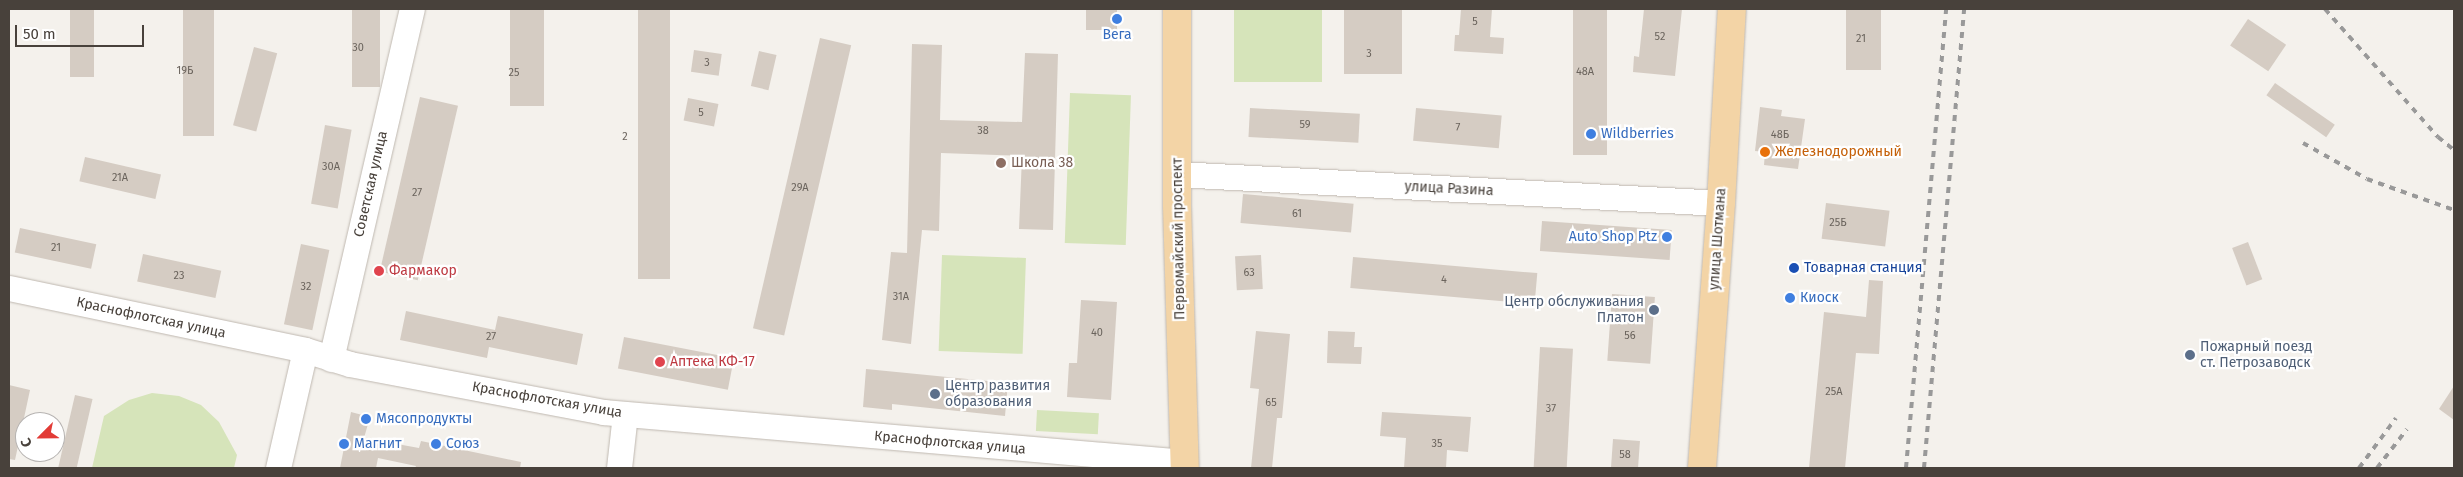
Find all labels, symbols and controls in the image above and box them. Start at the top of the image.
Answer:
marker: Вега [1111,13,1123,25]
scale bar [18,15,146,47]
house number: 5 [1472,15,1478,29]
text: 50 m [23,25,56,43]
place label: Вега [1102,27,1132,43]
house number: 52 [1655,30,1665,44]
house number: 21 [1856,32,1866,46]
house number: 30 [352,41,364,55]
house number: 3 [1366,47,1372,61]
house number: 3 [704,56,710,70]
house number: 19Б [177,64,193,78]
house number: 48А [1576,65,1594,79]
house number: 25 [509,66,519,80]
house number: 5 [698,106,704,120]
house number: 59 [1299,118,1311,132]
house number: 7 [1456,121,1460,135]
house number: 38 [977,124,989,138]
place label: Wildberries [1601,126,1674,142]
marker: Wildberries [1585,128,1597,140]
house number: 48Б [1771,128,1789,142]
street label: Советская улица [351,129,391,239]
house number: 2 [622,130,628,144]
place label: Железнодорожный [1775,144,1902,160]
marker: Железнодорожный [1759,146,1771,158]
place label: Школа 38 [1011,155,1073,171]
marker: Школа 38 [995,157,1007,169]
street label: Первомайский проспект [1169,158,1189,320]
house number: 30А [322,160,340,174]
house number: 21А [112,171,128,185]
street label: улица Разина [1404,178,1494,200]
house number: 29А [791,181,809,195]
house number: 27 [412,186,422,200]
street label: улица Шотмана [1706,187,1730,291]
house number: 61 [1292,207,1302,221]
house number: 25Б [1829,216,1847,230]
place label: Auto Shop Ptz [1569,229,1657,245]
marker: Auto Shop Ptz [1661,231,1673,243]
house number: 21 [51,241,61,255]
place label: Товарная станция [1804,260,1922,276]
marker: Товарная станция [1788,262,1800,274]
place label: Фармакор [389,263,457,279]
marker: Фармакор [373,265,385,277]
house number: 63 [1243,266,1255,280]
house number: 23 [174,269,184,283]
house number: 4 [1441,273,1447,287]
house number: 32 [301,280,311,294]
house number: 31А [893,290,909,304]
place label: Киоск [1800,290,1839,306]
marker: Киоск [1784,292,1796,304]
street label: Краснофлотская улица [75,294,227,342]
place label: Центр обслуживания Платон [1504,294,1644,326]
marker: Центр обслуживания Платон [1648,304,1660,316]
house number: 40 [1091,326,1103,340]
house number: 56 [1624,329,1636,343]
house number: 27 [486,330,496,344]
place label: Пожарный поезд ст. Петрозаводск [2200,339,2312,372]
marker: Пожарный поезд ст. Петрозаводск [2184,349,2196,361]
place label: Аптека КФ-17 [670,354,755,370]
marker: Аптека КФ-17 [654,356,666,368]
place label: Центр развития образования [945,378,1050,411]
street label: Краснофлотская улица [471,379,623,421]
house number: 25А [1825,385,1843,399]
marker: Центр развития образования [929,388,941,400]
house number: 65 [1265,396,1277,410]
house number: 37 [1546,402,1556,416]
place label: Мясопродукты [376,411,472,427]
north arrow [15,412,65,462]
marker: Мясопродукты [360,413,372,425]
street label: Краснофлотская улица [873,428,1027,458]
text: С [17,436,36,450]
place label: Магнит [354,436,402,452]
place label: Союз [446,436,479,452]
house number: 35 [1432,437,1442,451]
marker: Магнит [338,438,350,450]
marker: Союз [430,438,442,450]
house number: 58 [1619,448,1631,462]

